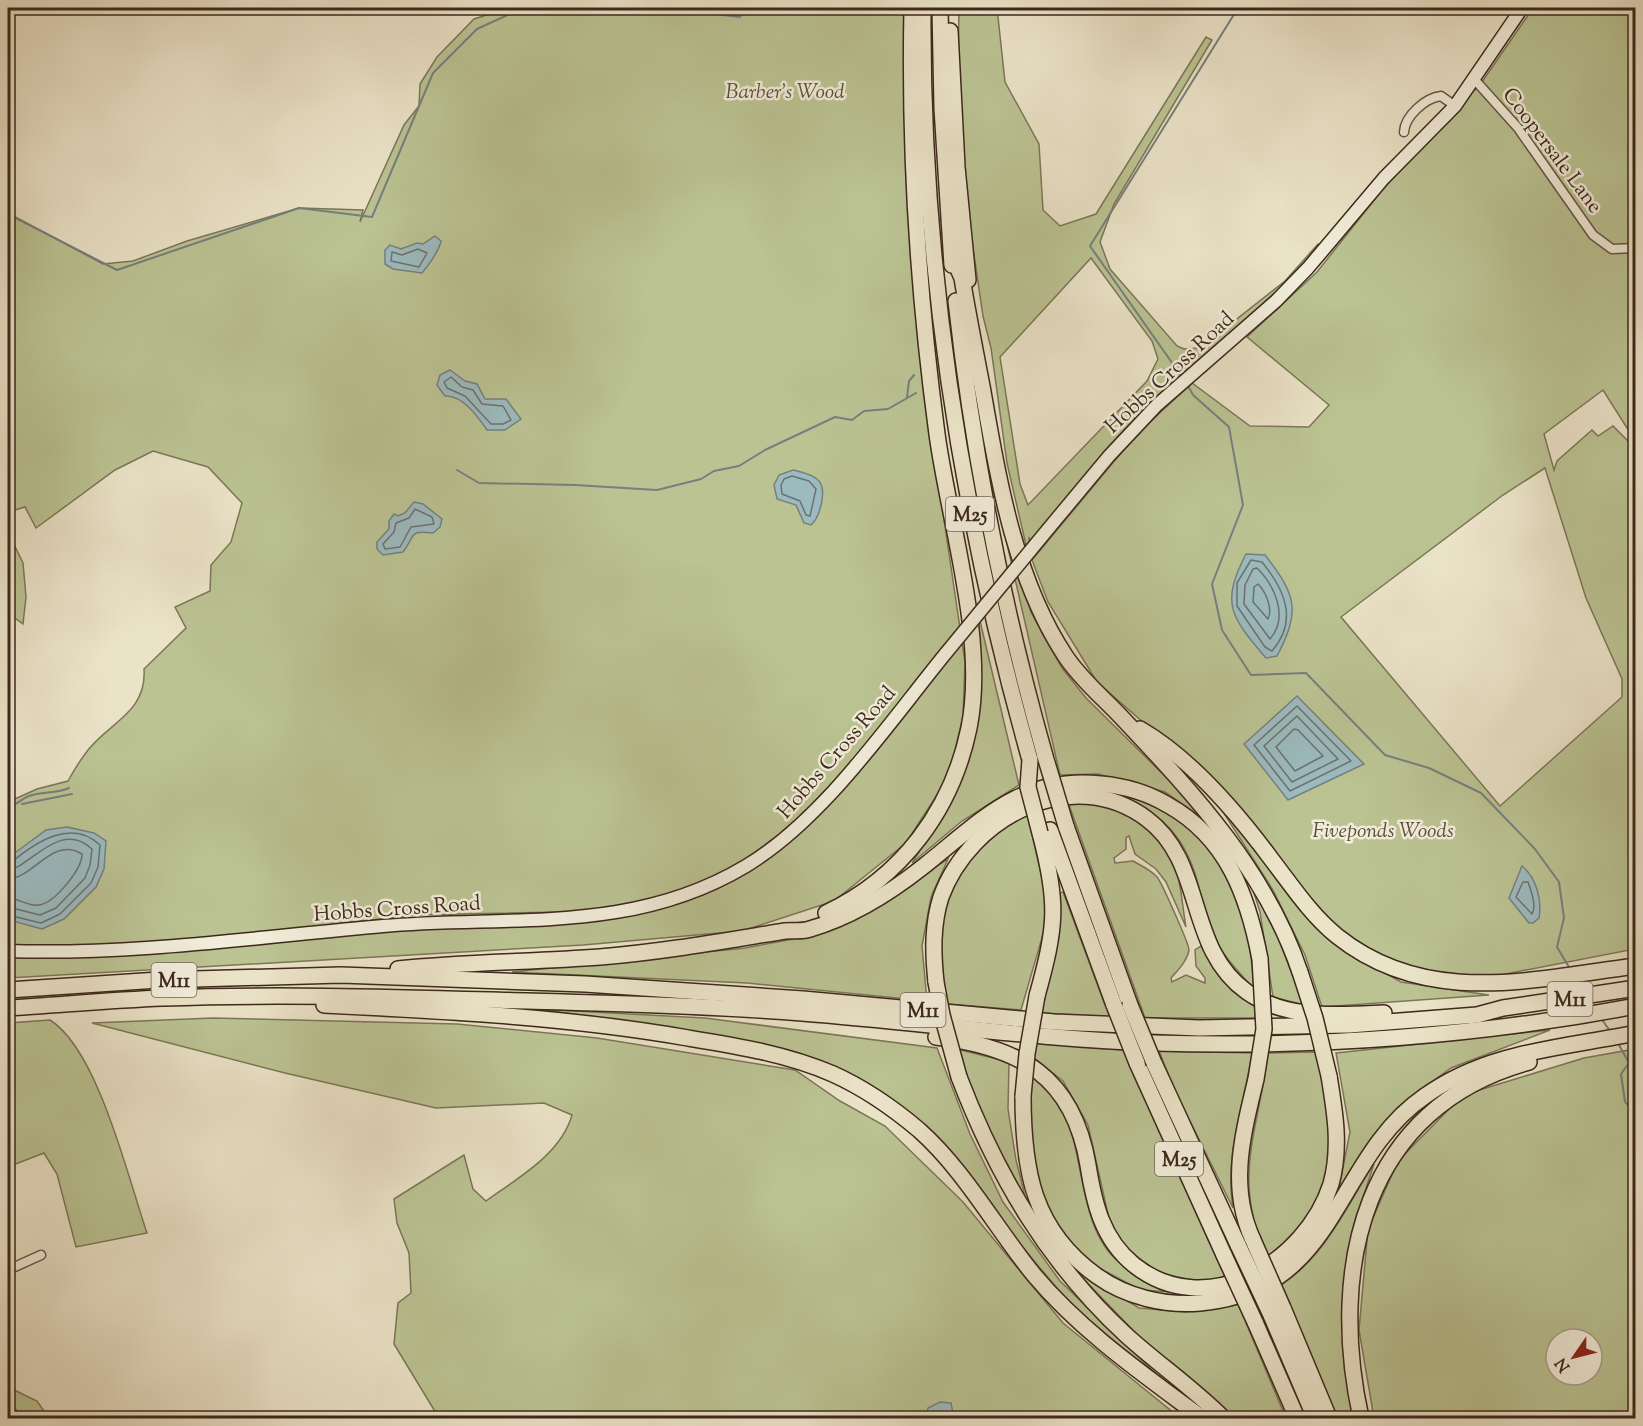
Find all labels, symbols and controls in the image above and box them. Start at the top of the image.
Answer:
park label: Barber's Wood [725,78,845,108]
street label: Coopersale Lane [1494,82,1609,220]
street label: Hobbs Cross Road [1099,305,1242,442]
road number: M25 [946,497,994,531]
street label: Hobbs Cross Road [771,680,904,826]
park label: Fiveponds Woods [1312,817,1454,847]
street label: Hobbs Cross Road [313,889,482,931]
road number: M11 [152,963,196,997]
road number: M11 [1548,982,1592,1016]
road number: M11 [900,993,946,1027]
road number: M25 [1155,1142,1203,1176]
north arrow [1544,1327,1604,1387]
text: N [1551,1352,1577,1376]

